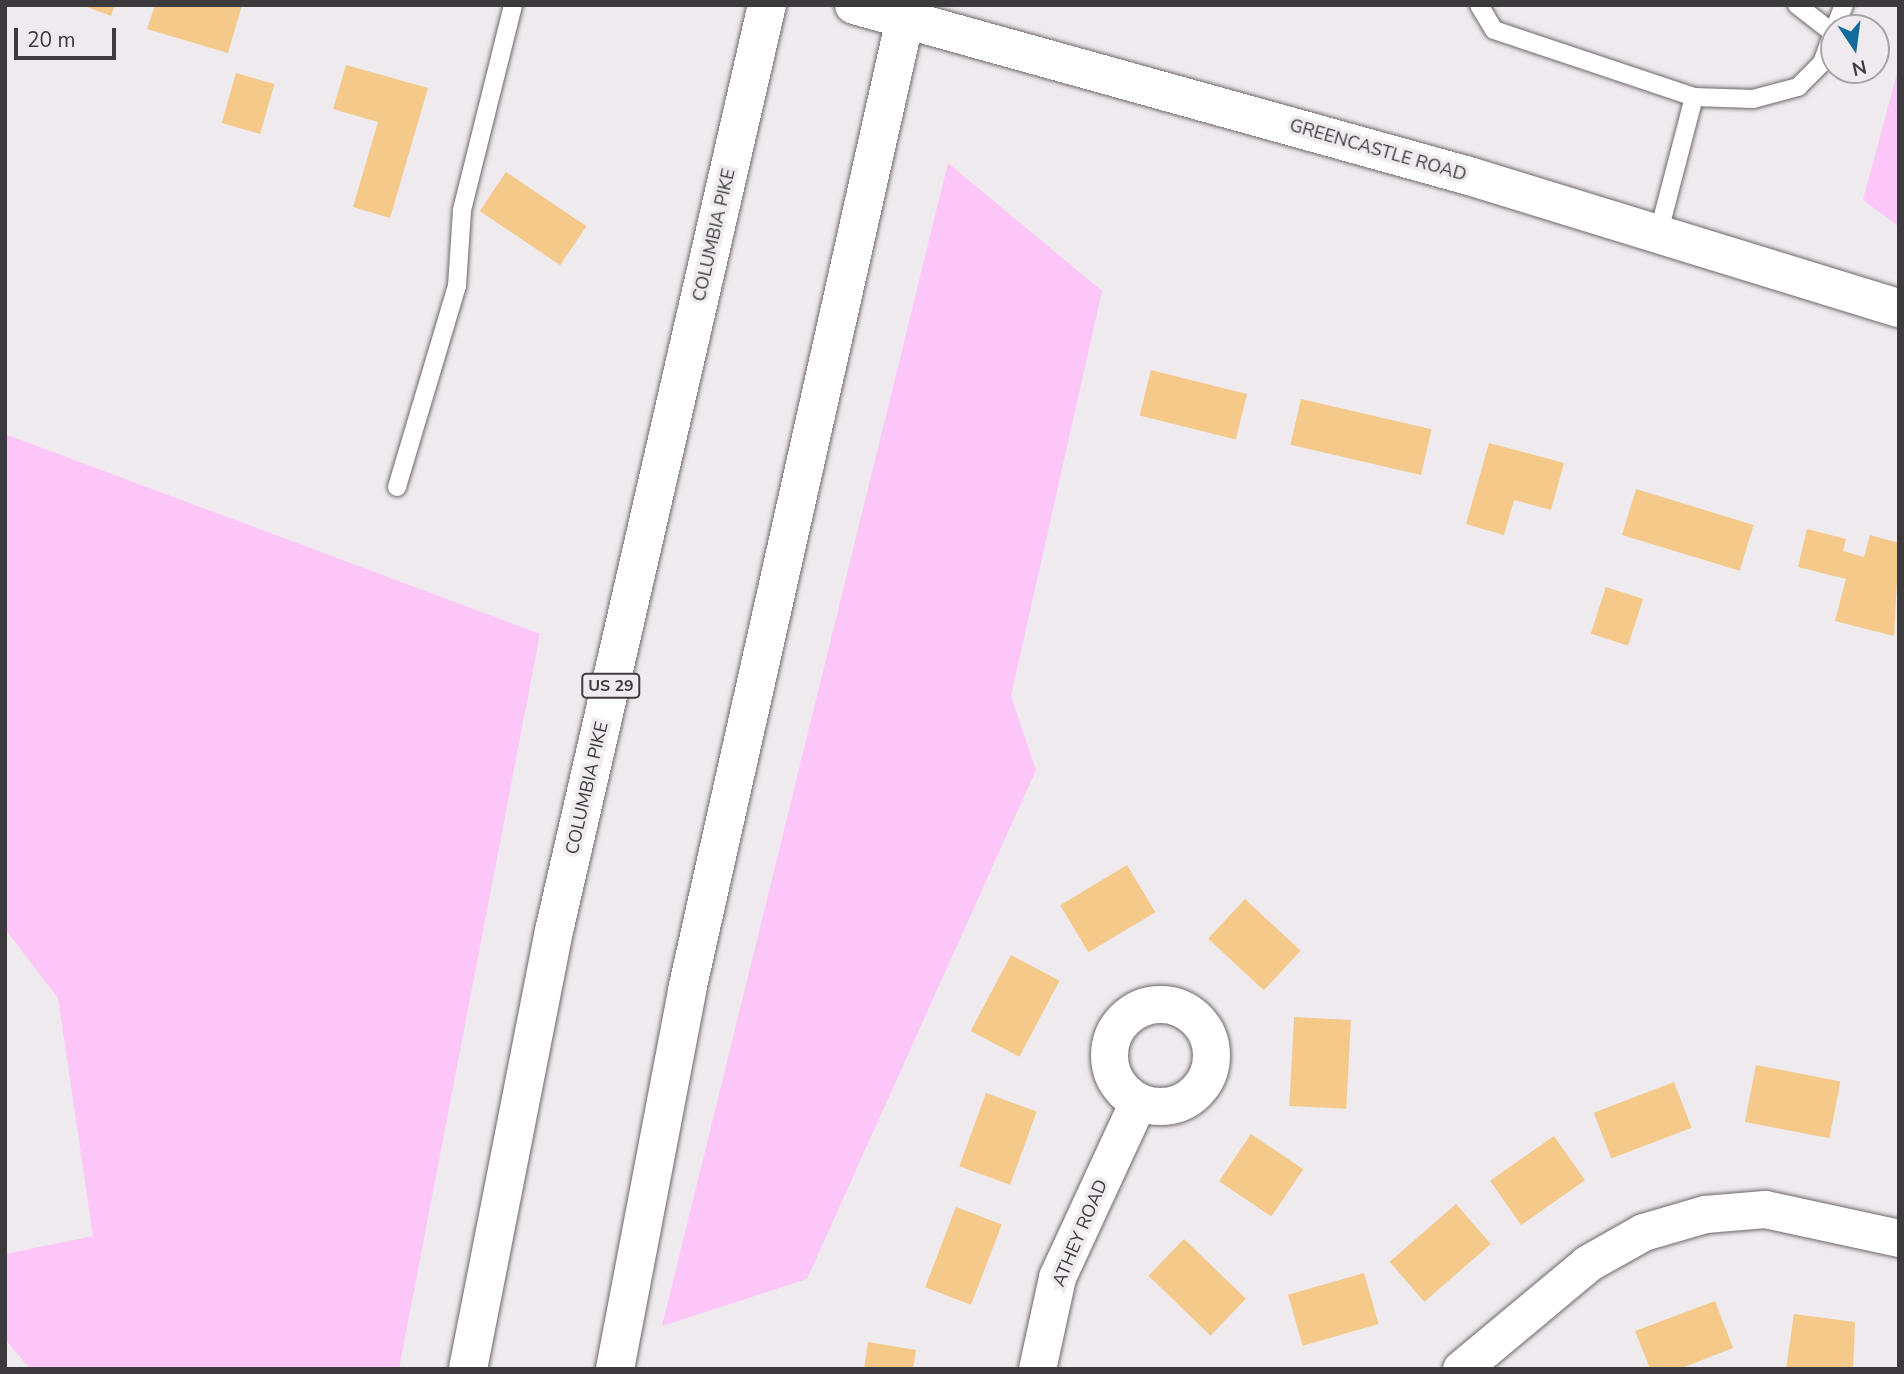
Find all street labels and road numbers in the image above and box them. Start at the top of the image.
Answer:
street label: GREENCASTLE ROAD [1287,114,1469,186]
street label: COLUMBIA PIKE [688,167,740,303]
road number: US 29 [581,674,641,698]
street label: COLUMBIA PIKE [561,720,613,856]
street label: ATHEY ROAD [1048,1176,1112,1290]

